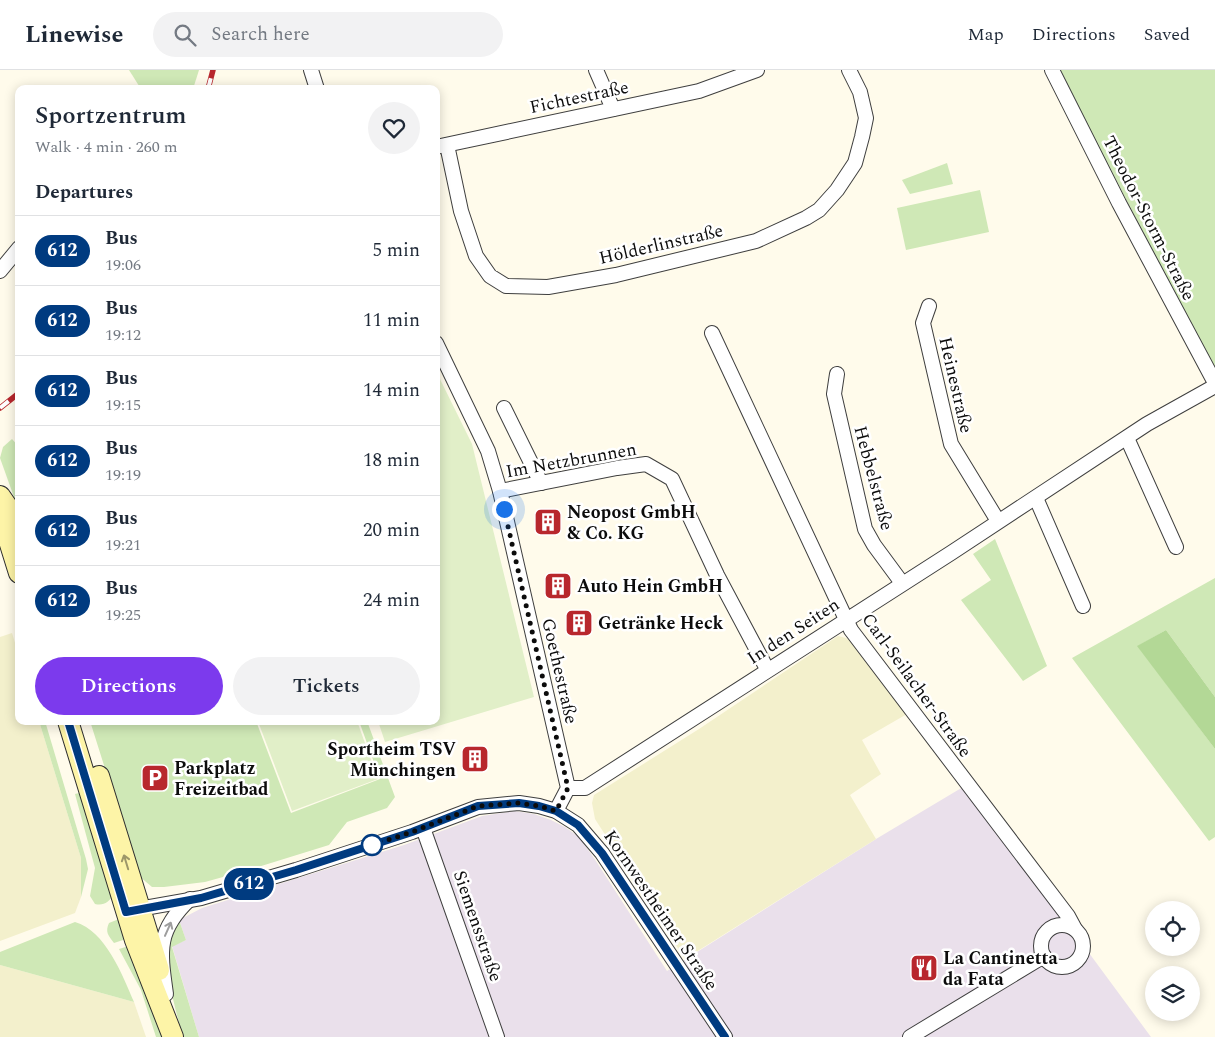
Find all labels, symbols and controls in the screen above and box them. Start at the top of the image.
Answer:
search box [153,12,503,57]
text: Linewise [25,17,123,53]
text: Search here [211,20,310,49]
icon: search [171,21,199,49]
text: Map [968,21,1004,48]
text: Directions [1032,21,1116,48]
text: Saved [1144,21,1190,48]
street label: Fichtestraße [527,74,631,121]
text: Sportzentrum [35,98,186,134]
button: heart [368,102,420,154]
street label: Theodor-Storm-Straße [1095,131,1202,305]
text: Walk · 4 min · 260 m [35,135,178,159]
text: Departures [35,178,133,207]
street label: Hölderlinstraße [596,217,726,272]
text: Bus [105,224,138,253]
text: 5 min [372,236,420,265]
text: 612 [47,237,78,264]
text: 19:06 [105,253,141,277]
text: Bus [105,294,138,323]
text: 11 min [363,306,420,335]
text: 612 [47,307,78,334]
text: 19:12 [105,323,141,347]
street label: Heinestraße [931,334,980,436]
text: Bus [105,364,138,393]
text: 14 min [363,376,420,405]
text: 612 [47,377,78,404]
text: 19:15 [105,393,141,417]
street label: Hebbelstraße [847,423,900,533]
text: Bus [105,434,138,463]
street label: Im Netzbrunnen [504,436,639,485]
text: 18 min [363,446,420,475]
text: 612 [47,447,78,474]
text: 19:19 [105,463,141,487]
your location [492,497,517,522]
place label: Neopost GmbH & Co. KG [567,499,696,547]
text: Bus [105,504,138,533]
building icon: Neopost GmbH & Co. KG [533,507,563,537]
text: 20 min [363,516,420,545]
text: 612 [47,517,78,544]
text: 19:21 [105,533,141,557]
building icon: Auto Hein GmbH [543,571,573,601]
place label: Auto Hein GmbH [577,573,723,600]
text: Bus [105,574,138,603]
text: 24 min [363,586,420,615]
text: 612 [47,587,78,614]
street label: In den Seiten [742,591,845,671]
text: 19:25 [105,603,141,627]
street label: Carl-Seilacher-Straße [855,607,978,763]
building icon: Getränke Heck [564,608,594,638]
place label: Getränke Heck [598,610,724,637]
street label: Goethestraße [534,616,585,727]
button: Directions [35,657,223,715]
button: Tickets [233,657,420,715]
place label: Sportheim TSV Münchingen [327,736,456,784]
building icon: Sportheim TSV Münchingen [460,744,490,774]
place label: Parkplatz Freizeitbad [174,755,269,803]
parking icon: Parkplatz Freizeitbad [140,763,170,793]
street label: Kornwestheimer Straße [597,825,725,996]
unlabelled marker [361,834,383,856]
one-way arrow [121,854,130,870]
street label: Siemensstraße [446,867,509,985]
line badge: 612 [220,868,278,900]
text: 612 [234,870,264,897]
map controls [1145,901,1200,1021]
button: locate [1145,901,1200,956]
one-way arrow [163,922,173,937]
place label: La Cantinetta da Fata [943,945,1059,993]
restaurant icon: La Cantinetta da Fata [909,953,939,983]
button: layers [1145,966,1200,1021]

